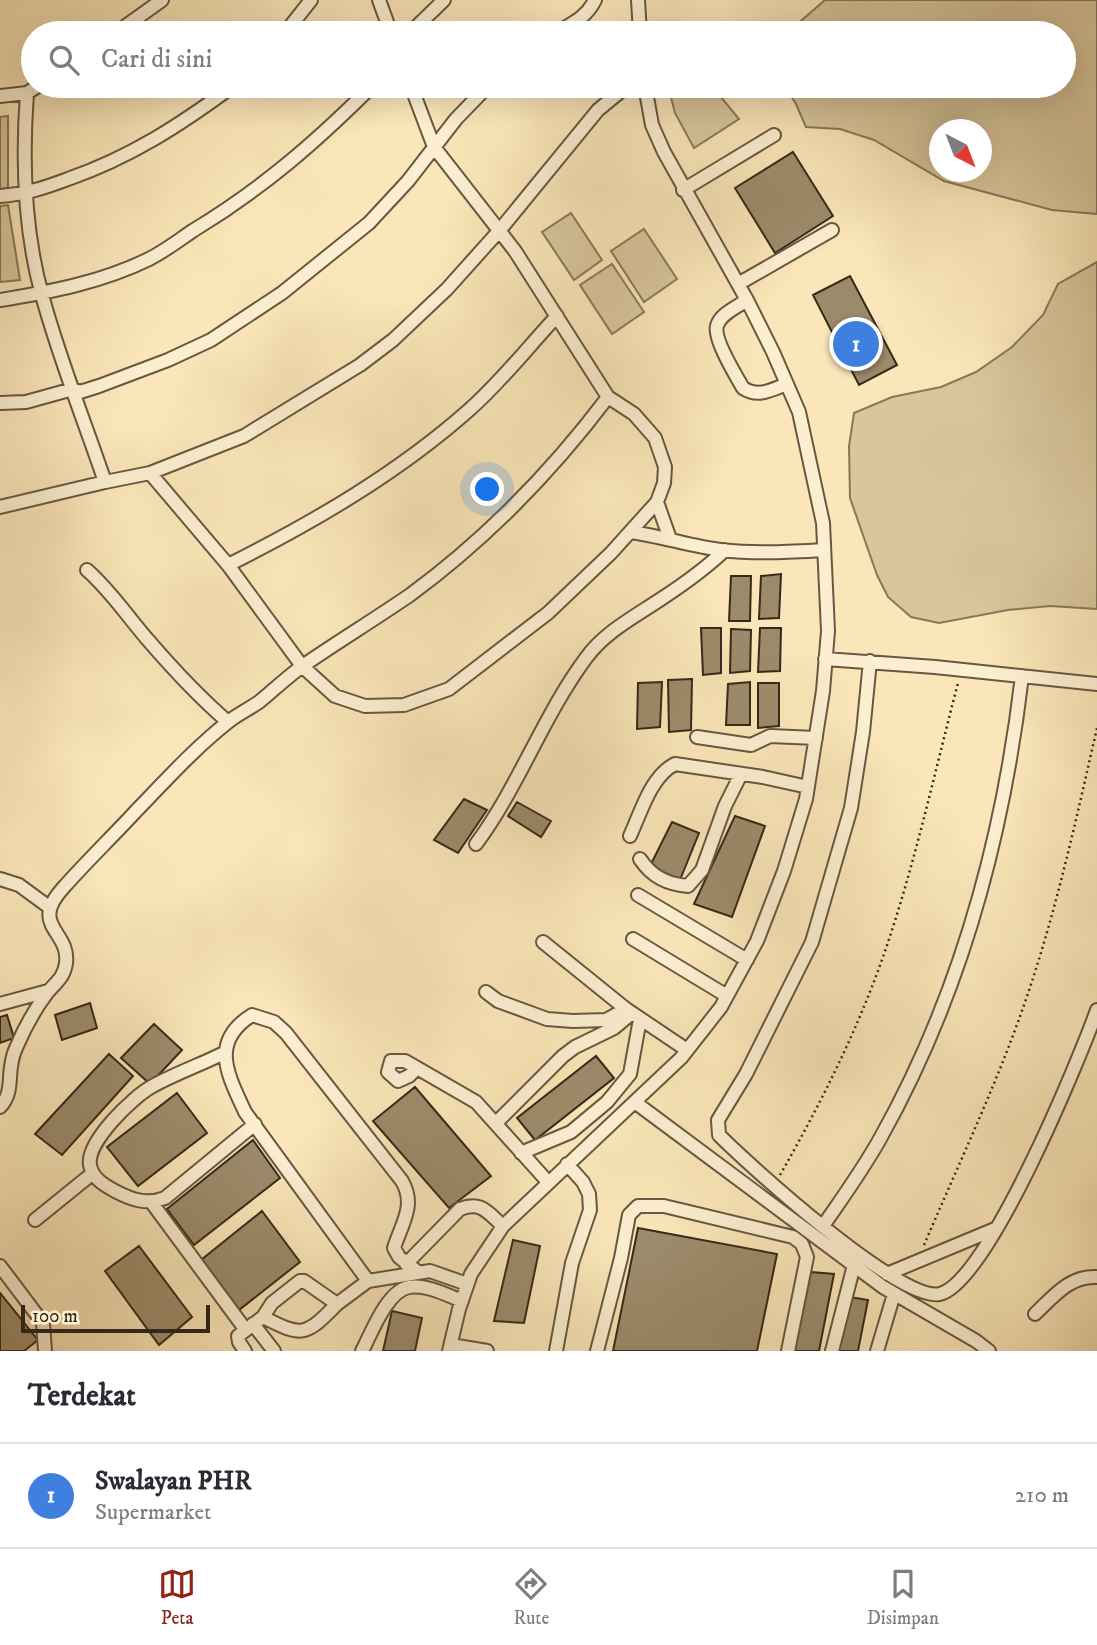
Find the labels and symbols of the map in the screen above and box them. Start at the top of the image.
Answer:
north arrow [929,119,992,182]
pin: 1 [833,318,879,370]
your location [470,472,504,506]
scale bar [21,1302,210,1334]

